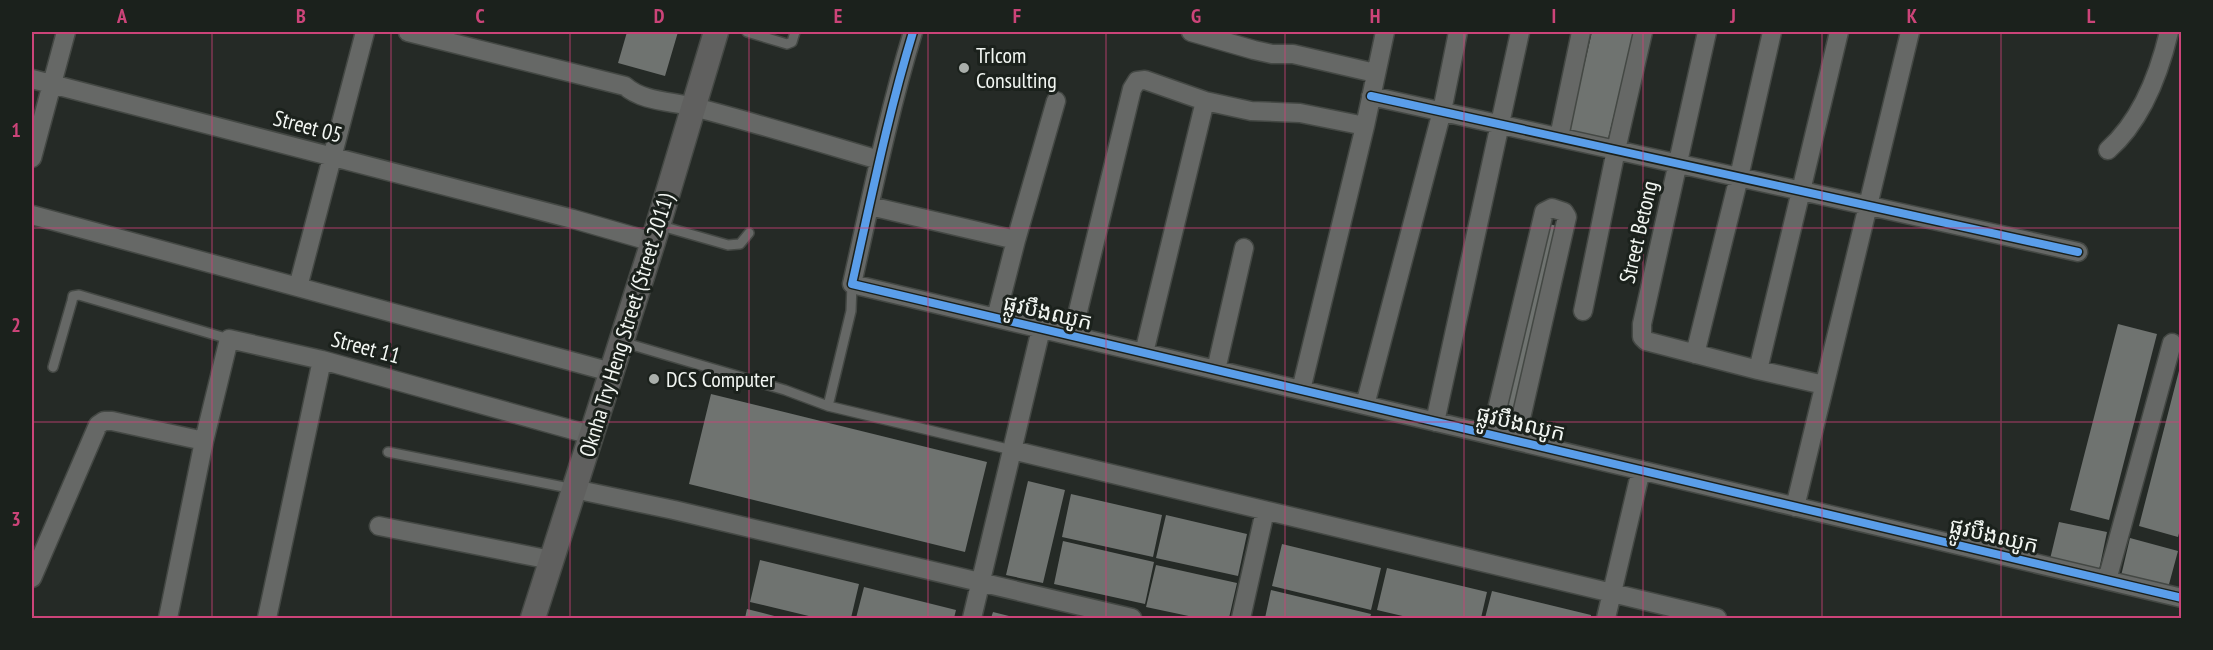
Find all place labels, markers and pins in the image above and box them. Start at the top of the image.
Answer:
place label: TrIcom Consulting [976,41,1057,94]
marker: TrIcom Consulting [957,61,971,75]
place label: DCS Computer [666,365,775,393]
marker: DCS Computer [647,372,661,386]

